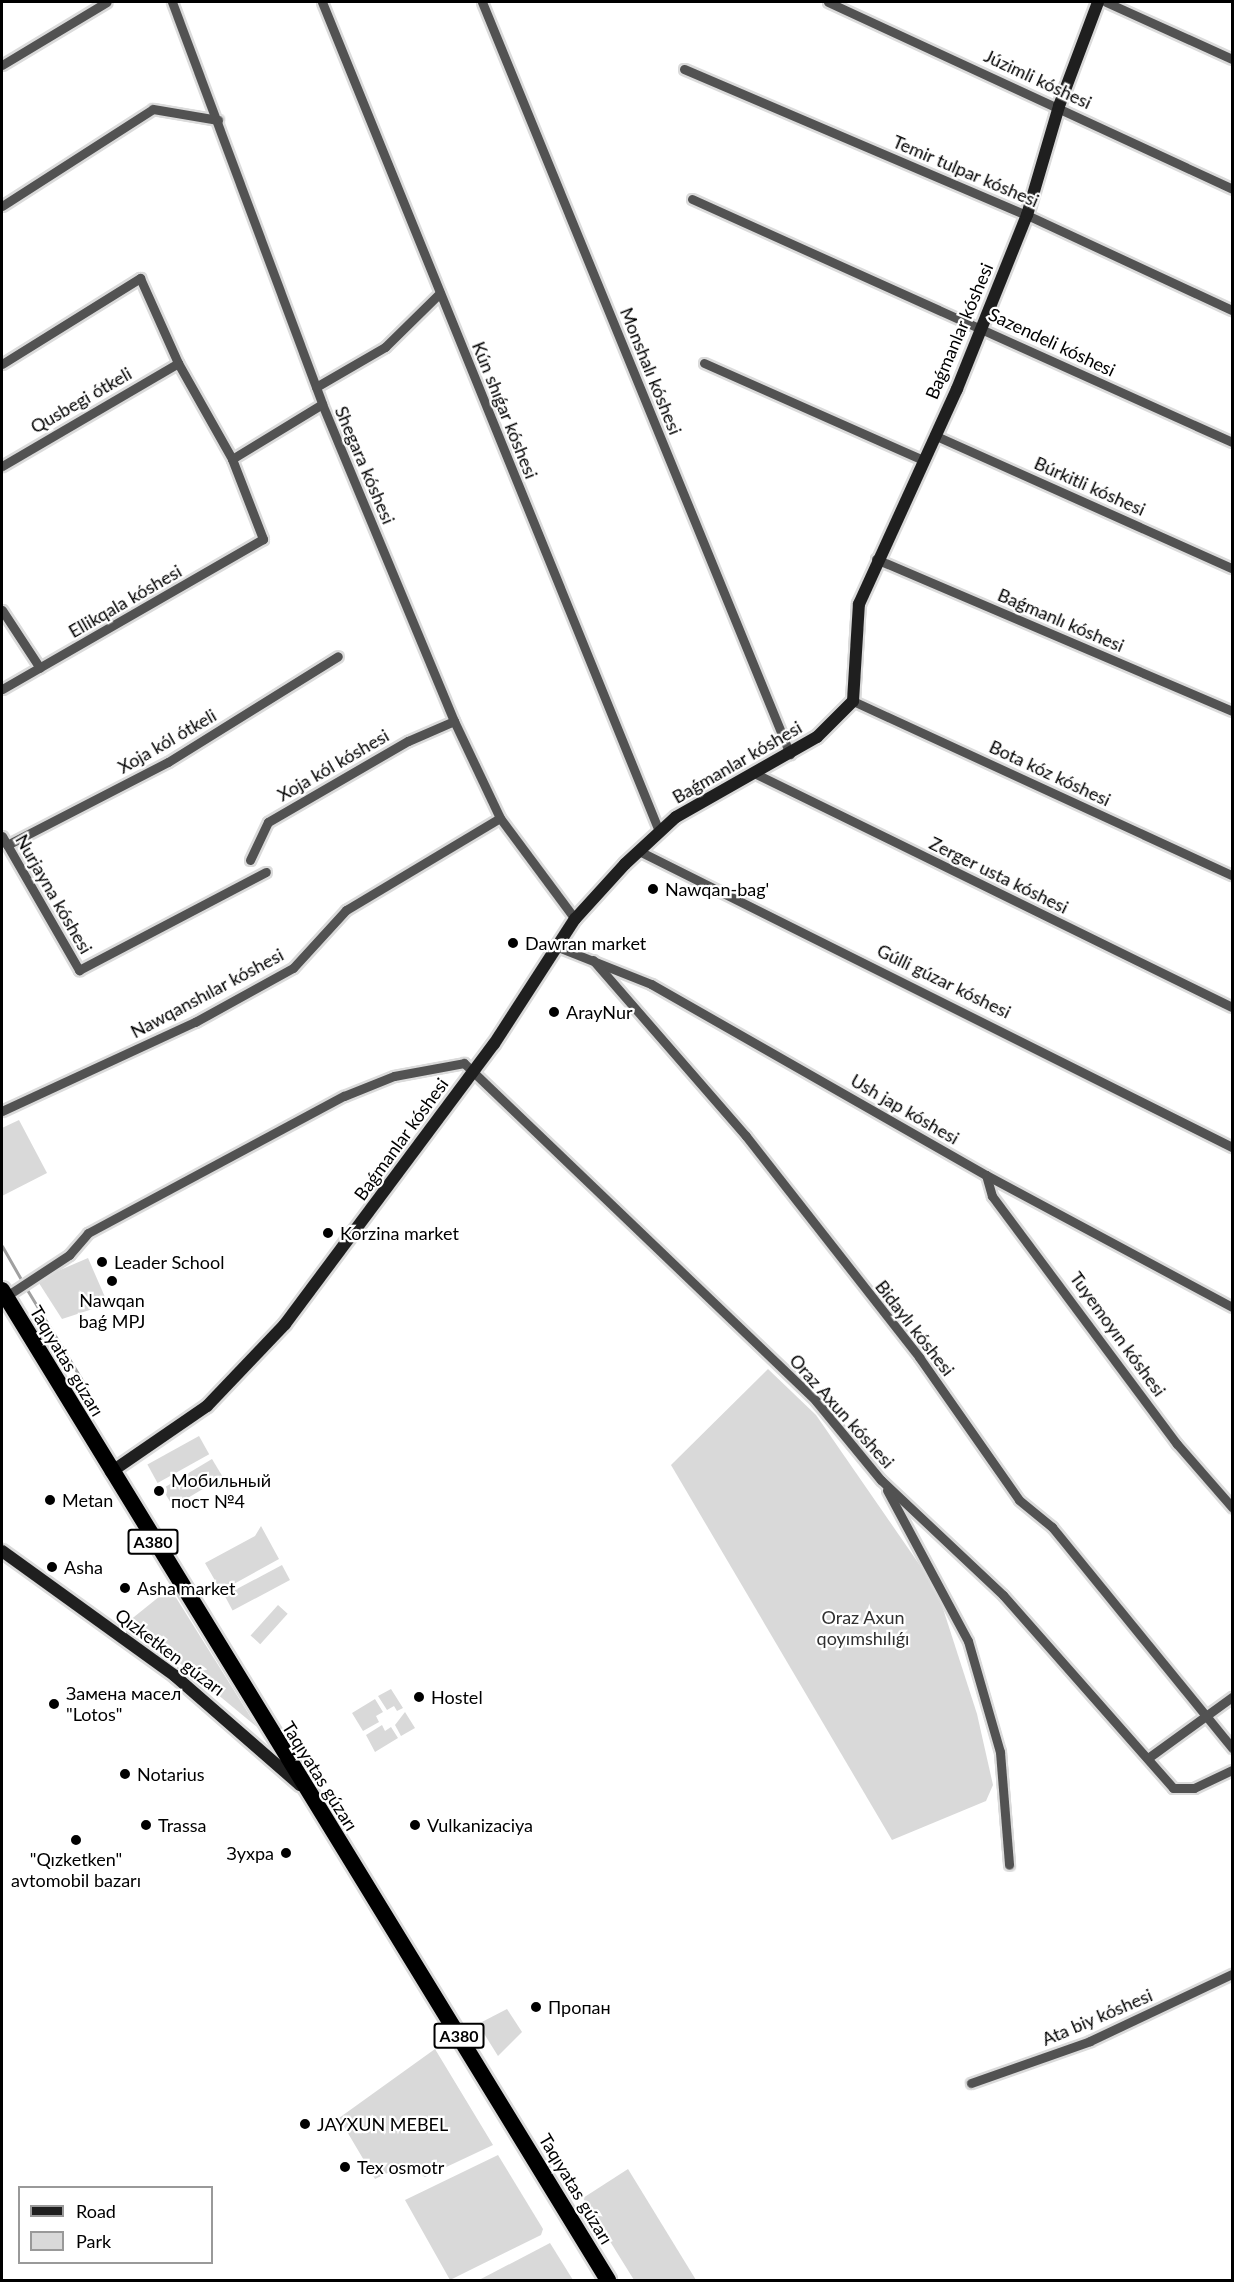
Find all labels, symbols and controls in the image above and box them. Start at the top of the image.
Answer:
street label: Júzimli kóshesi [981,45,1095,113]
street label: Temir tulpar kóshesi [889,130,1043,212]
street label: Baǵmanlar kóshesi [920,259,998,403]
street label: Sazendeli kóshesi [985,303,1119,381]
street label: Monshalı kóshesi [616,304,686,438]
street label: Kún shıǵar kóshesi [468,338,542,482]
street label: Qusbegi ótkeli [27,362,135,438]
street label: Shegara kóshesi [330,403,400,527]
street label: Búrkitli kóshesi [1031,452,1149,520]
street label: Ellikqala kóshesi [65,560,185,642]
street label: Baǵmanlı kóshesi [995,584,1127,656]
street label: Xoja kól ótkeli [114,704,220,778]
street label: Baǵmanlar kóshesi [668,716,806,808]
street label: Xoja kól kóshesi [273,724,393,806]
street label: Bota kóz kóshesi [986,735,1114,811]
street label: Nurjayna kóshesi [11,830,97,958]
street label: Zerger usta kóshesi [926,832,1072,918]
place label: Nawqan-bag' [665,878,769,900]
marker: Nawqan-bag' [646,882,660,896]
place label: Dawran market [525,932,646,954]
marker: Dawran market [506,936,520,950]
street label: Gúlli gúzar kóshesi [873,939,1015,1023]
street label: Nawqanshılar kóshesi [127,943,287,1043]
place label: ArayNur [566,1001,633,1023]
marker: ArayNur [547,1005,561,1019]
street label: Ush jap kóshesi [847,1069,963,1149]
street label: Baǵmanlar kóshesi [349,1073,453,1205]
place label: Korzina market [340,1222,459,1244]
marker: Korzina market [321,1226,335,1240]
place label: Leader School [114,1251,225,1273]
marker: Leader School [95,1255,109,1269]
street label: Tuyemoyın kóshesi [1066,1268,1170,1400]
marker: Nawqan baǵ MPJ [105,1274,119,1288]
street label: Bidaylı kóshesi [871,1276,959,1380]
place label: Nawqan baǵ MPJ [79,1290,145,1332]
street label: Taqıyatas gúzarı [26,1302,108,1420]
street label: Oraz Axun kóshesi [785,1349,899,1473]
place label: Мобильный пост №4 [171,1470,271,1512]
marker: Мобильный пост №4 [152,1484,166,1498]
place label: Metan [62,1489,113,1511]
marker: Metan [43,1493,57,1507]
road number: A380 [128,1529,178,1555]
place label: Asha [64,1556,103,1578]
marker: Asha [45,1560,59,1574]
place label: Asha market [137,1577,235,1599]
marker: Asha market [118,1581,132,1595]
street label: Qızketken gúzarı [111,1604,229,1700]
park label: Oraz Axun qoyımshılıǵı [817,1607,909,1650]
place label: Замена масел "Lotos" [66,1683,181,1726]
place label: Hostel [431,1686,483,1708]
marker: Hostel [412,1690,426,1704]
marker: Замена масел "Lotos" [47,1697,61,1711]
street label: Taqıyatas gúzarı [278,1717,362,1835]
place label: Notarius [137,1763,205,1785]
marker: Notarius [118,1767,132,1781]
place label: Trassa [158,1814,207,1836]
place label: Vulkanizaciya [427,1814,533,1836]
marker: Trassa [139,1818,153,1832]
marker: Vulkanizaciya [408,1818,422,1832]
marker: "Qızketken" avtomobil bazarı [69,1833,83,1847]
place label: Зухра [227,1842,274,1864]
marker: Зухра [279,1846,293,1860]
place label: "Qızketken" avtomobil bazarı [11,1849,141,1892]
street label: Ata biy kóshesi [1038,1984,1156,2050]
place label: Пропан [548,1996,611,2018]
marker: Пропан [529,2000,543,2014]
road number: A380 [434,2023,484,2049]
place label: JAYXUN MEBEL [317,2113,448,2135]
marker: JAYXUN MEBEL [298,2117,312,2131]
street label: Taqıyatas gúzarı [535,2130,617,2248]
place label: Tex osmotr [357,2156,444,2178]
marker: Tex osmotr [338,2160,352,2174]
legend [18,2186,213,2264]
text: Road [76,2200,116,2222]
text: Park [76,2230,111,2252]

